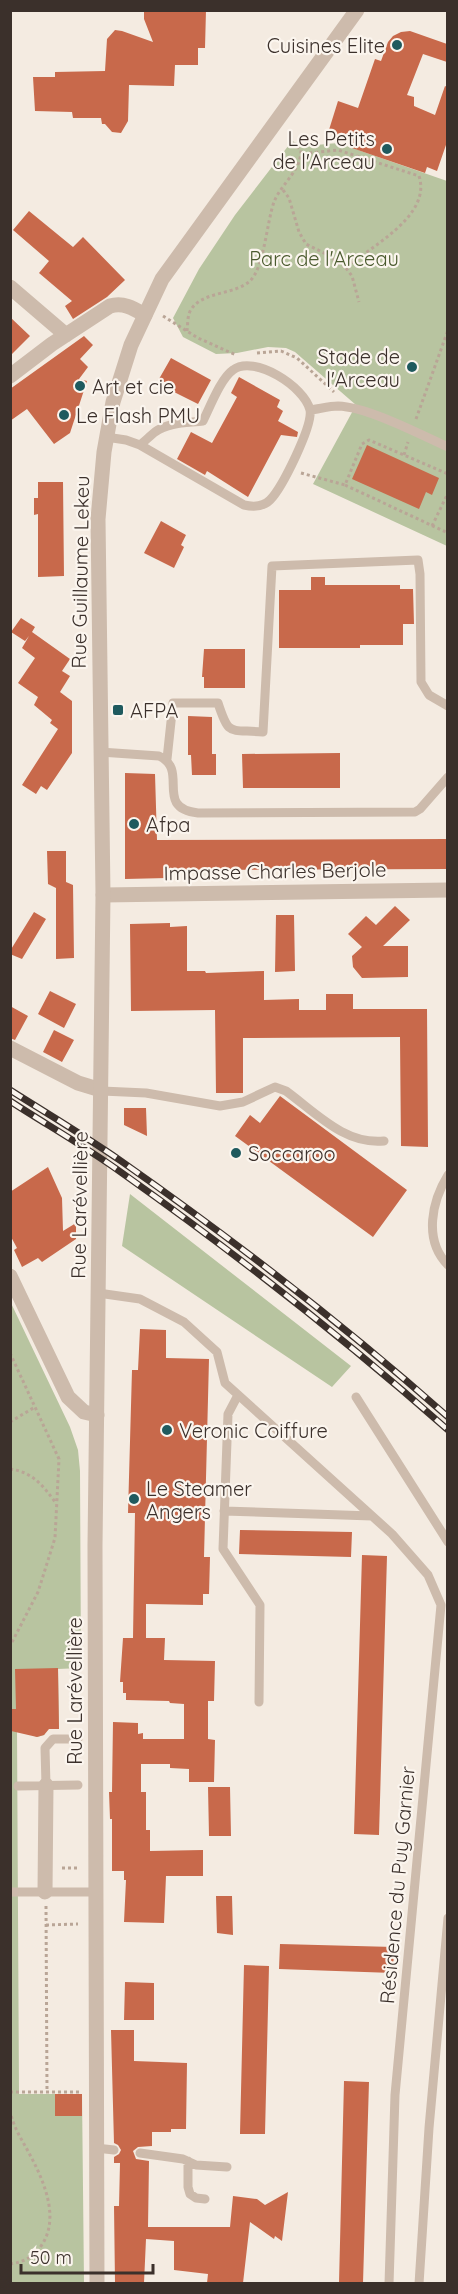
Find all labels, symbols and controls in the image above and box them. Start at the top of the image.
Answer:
place label: Cuisines Elite [267,33,385,58]
marker: Cuisines Elite [390,38,404,52]
place label: Les Petits de l'Arceau [272,126,375,174]
marker: Les Petits de l'Arceau [380,142,394,156]
park label: Parc de l'Arceau [249,246,399,271]
place label: Stade de l'Arceau [318,344,400,392]
marker: Stade de l'Arceau [405,360,419,374]
place label: Art et cie [92,374,174,399]
marker: Art et cie [73,379,87,393]
place label: Le Flash PMU [76,403,200,428]
marker: Le Flash PMU [57,408,71,422]
street label: Rue Guillaume Lekeu [66,475,94,669]
place label: AFPA [130,698,178,723]
marker: AFPA [111,703,125,717]
place label: Afpa [146,812,190,837]
marker: Afpa [127,817,141,831]
street label: Impasse Charles Berjole [163,857,387,885]
street label: Rue Larévellière [65,1131,93,1279]
place label: Soccaroo [248,1141,336,1166]
marker: Soccaroo [229,1146,243,1160]
place label: Veronic Coiffure [179,1418,328,1443]
marker: Veronic Coiffure [160,1423,174,1437]
place label: Le Steamer Angers [146,1476,252,1524]
marker: Le Steamer Angers [127,1492,141,1506]
street label: Rue Larévellière [62,1617,87,1765]
street label: Résidence du Puy Garnier [374,1765,420,2005]
scale bar [21,2237,153,2275]
text: 50 m [30,2246,72,2269]

